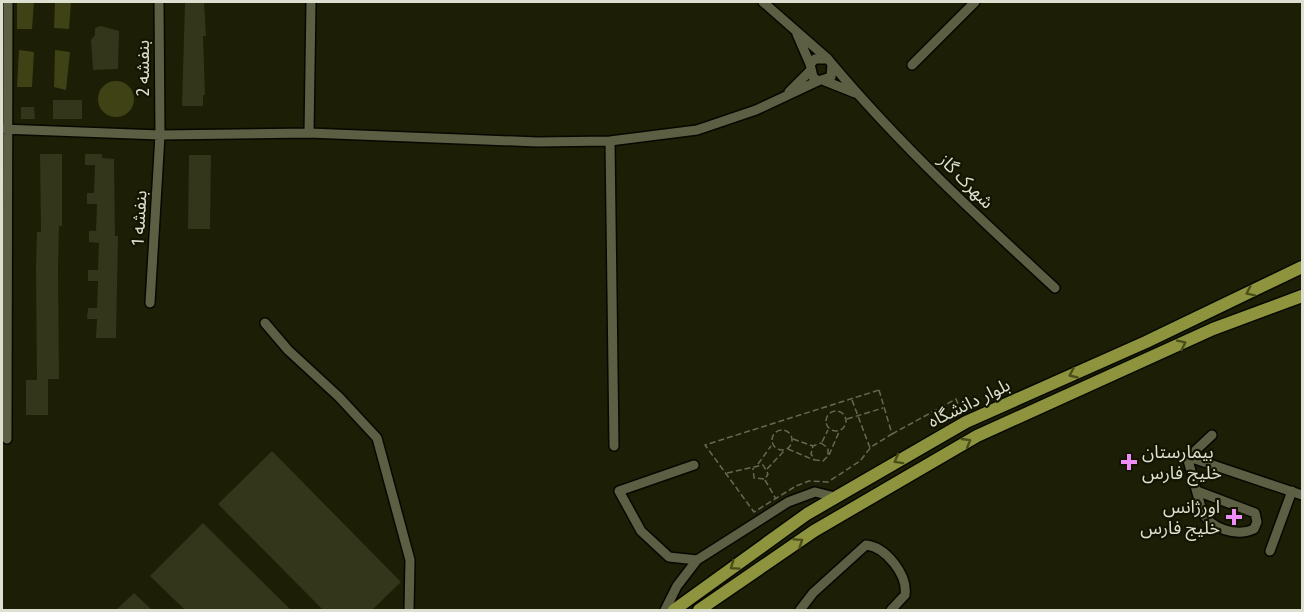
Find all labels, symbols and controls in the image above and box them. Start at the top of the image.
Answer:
street label: بنفشه 2 [132,40,154,96]
street label: شهرک گاز [933,148,998,213]
street label: بنفشه 1 [127,190,151,246]
one-way arrow [1245,284,1256,296]
one-way arrow [1176,340,1187,352]
one-way arrow [1068,367,1079,379]
street label: بلوار دانشگاه [924,374,1014,432]
one-way arrow [960,438,971,450]
place label: بیمارستان خلیج فارس [1142,441,1222,486]
one-way arrow [894,453,904,464]
marker: بیمارستان خلیج فارس [1120,453,1138,471]
place label: اورژانس خلیج فارس [1140,496,1220,541]
marker: اورژانس خلیج فارس [1225,508,1243,526]
one-way arrow [792,538,803,549]
one-way arrow [730,559,741,570]

